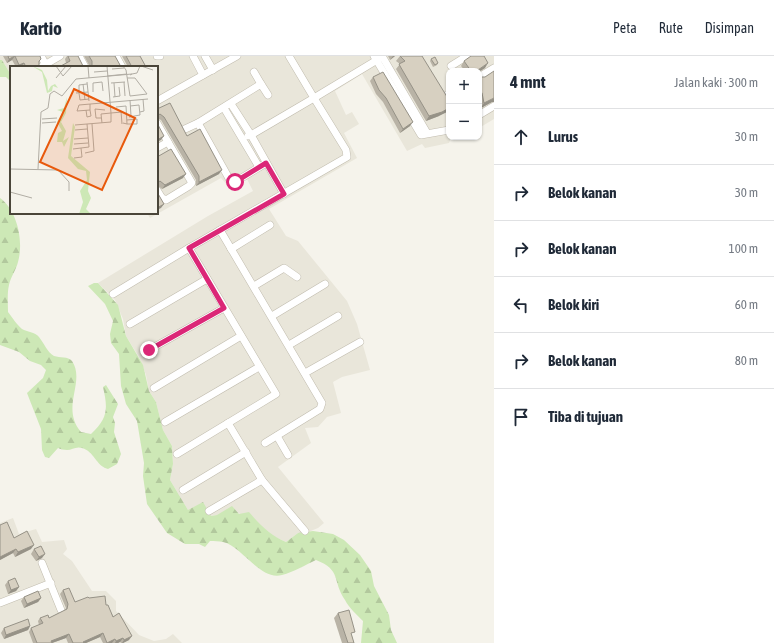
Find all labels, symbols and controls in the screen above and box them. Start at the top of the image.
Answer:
text: Kartio [20,17,62,39]
text: Peta [613,20,637,36]
text: Rute [659,20,683,36]
text: Disimpan [705,20,754,36]
inset map [10,66,158,214]
map controls [446,68,482,140]
button: + [446,68,482,104]
text: 4 mnt [510,72,546,92]
text: Jalan kaki · 300 m [674,75,758,90]
button: − [446,104,482,140]
icon: ahead [510,126,532,148]
text: Lurus [548,128,578,145]
text: 30 m [735,129,758,144]
route start [226,173,244,191]
icon: right [510,182,532,204]
text: Belok kanan [548,184,617,201]
text: 30 m [735,185,758,200]
icon: right [510,238,532,260]
text: Belok kanan [548,240,617,257]
text: 100 m [729,241,758,256]
icon: left [510,294,532,316]
text: Belok kiri [548,296,599,313]
text: 60 m [735,297,758,312]
route end [140,341,158,359]
icon: right [510,350,532,372]
text: Belok kanan [548,352,617,369]
text: 80 m [735,353,758,368]
icon: arrive [510,406,532,428]
text: Tiba di tujuan [548,408,623,425]

